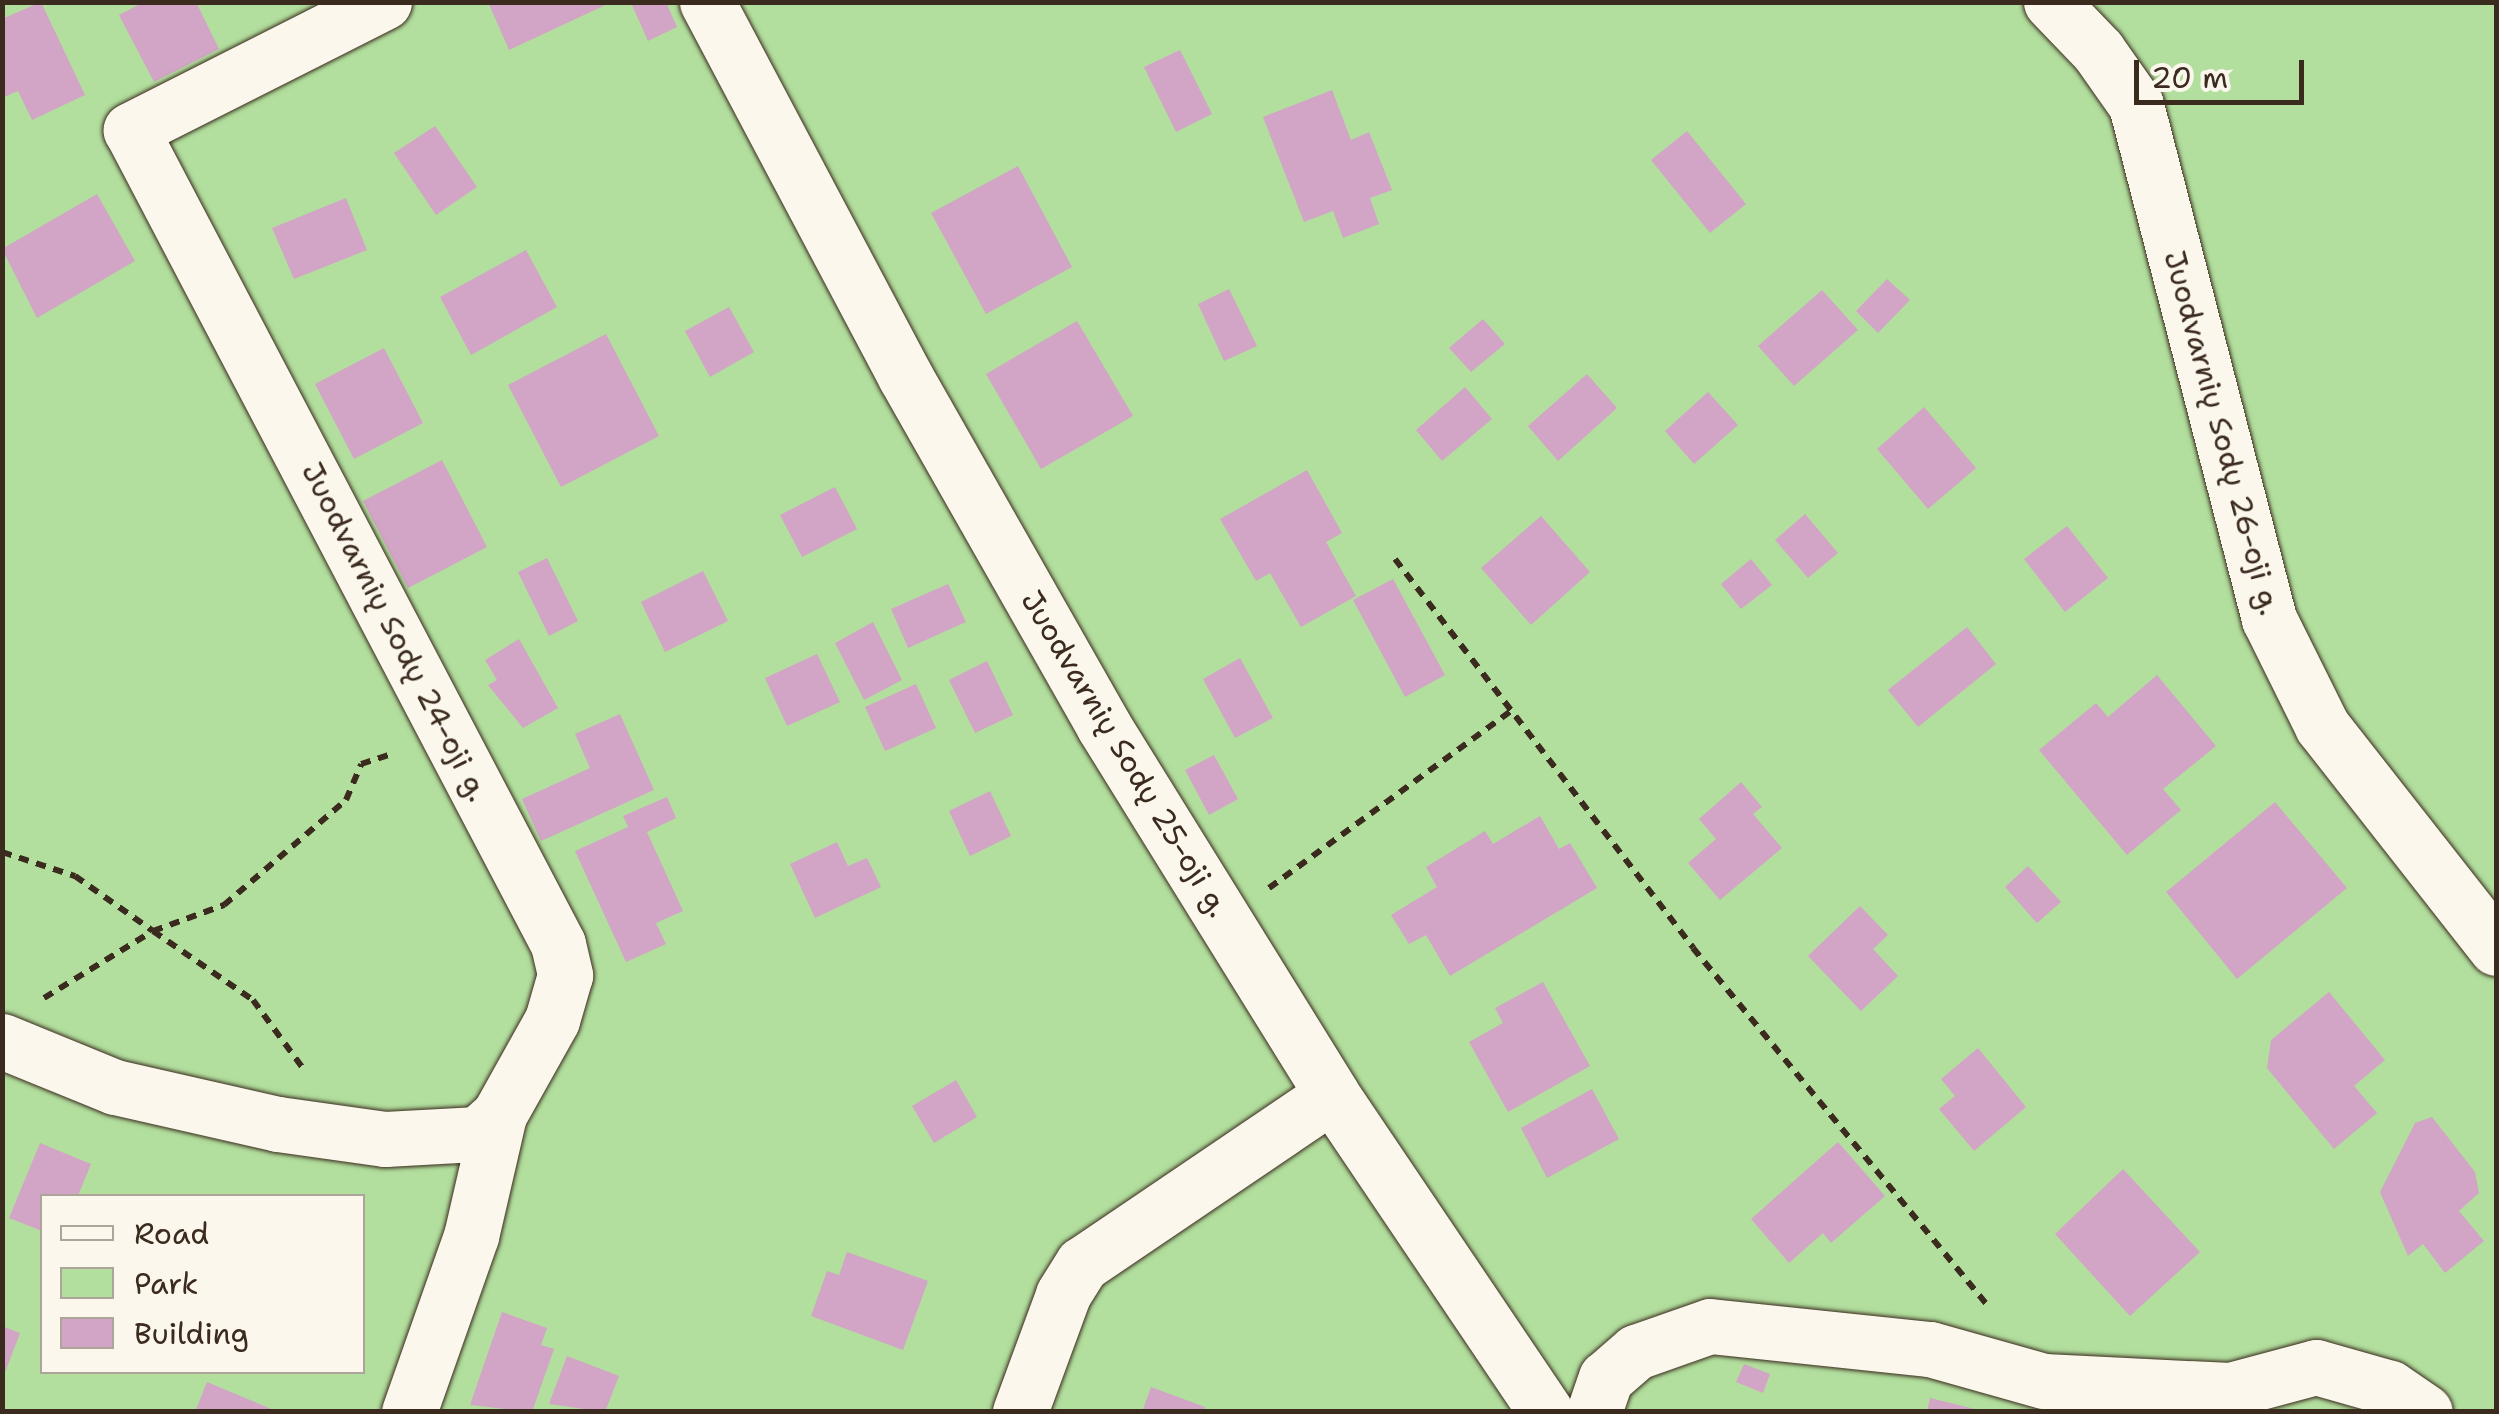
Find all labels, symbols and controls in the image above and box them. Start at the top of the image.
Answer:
scale bar [2139,40,2309,102]
text: 20 m [2151,57,2228,98]
street label: Juodvarnių Sodų 26-oji g. [2156,247,2288,619]
street label: Juodvarnių Sodų 24-oji g. [294,456,496,808]
street label: Juodvarnių Sodų 25-oji g. [1013,584,1237,924]
legend [40,1194,365,1374]
text: Road [134,1213,209,1254]
text: Park [134,1263,198,1304]
text: Building [134,1313,249,1354]

